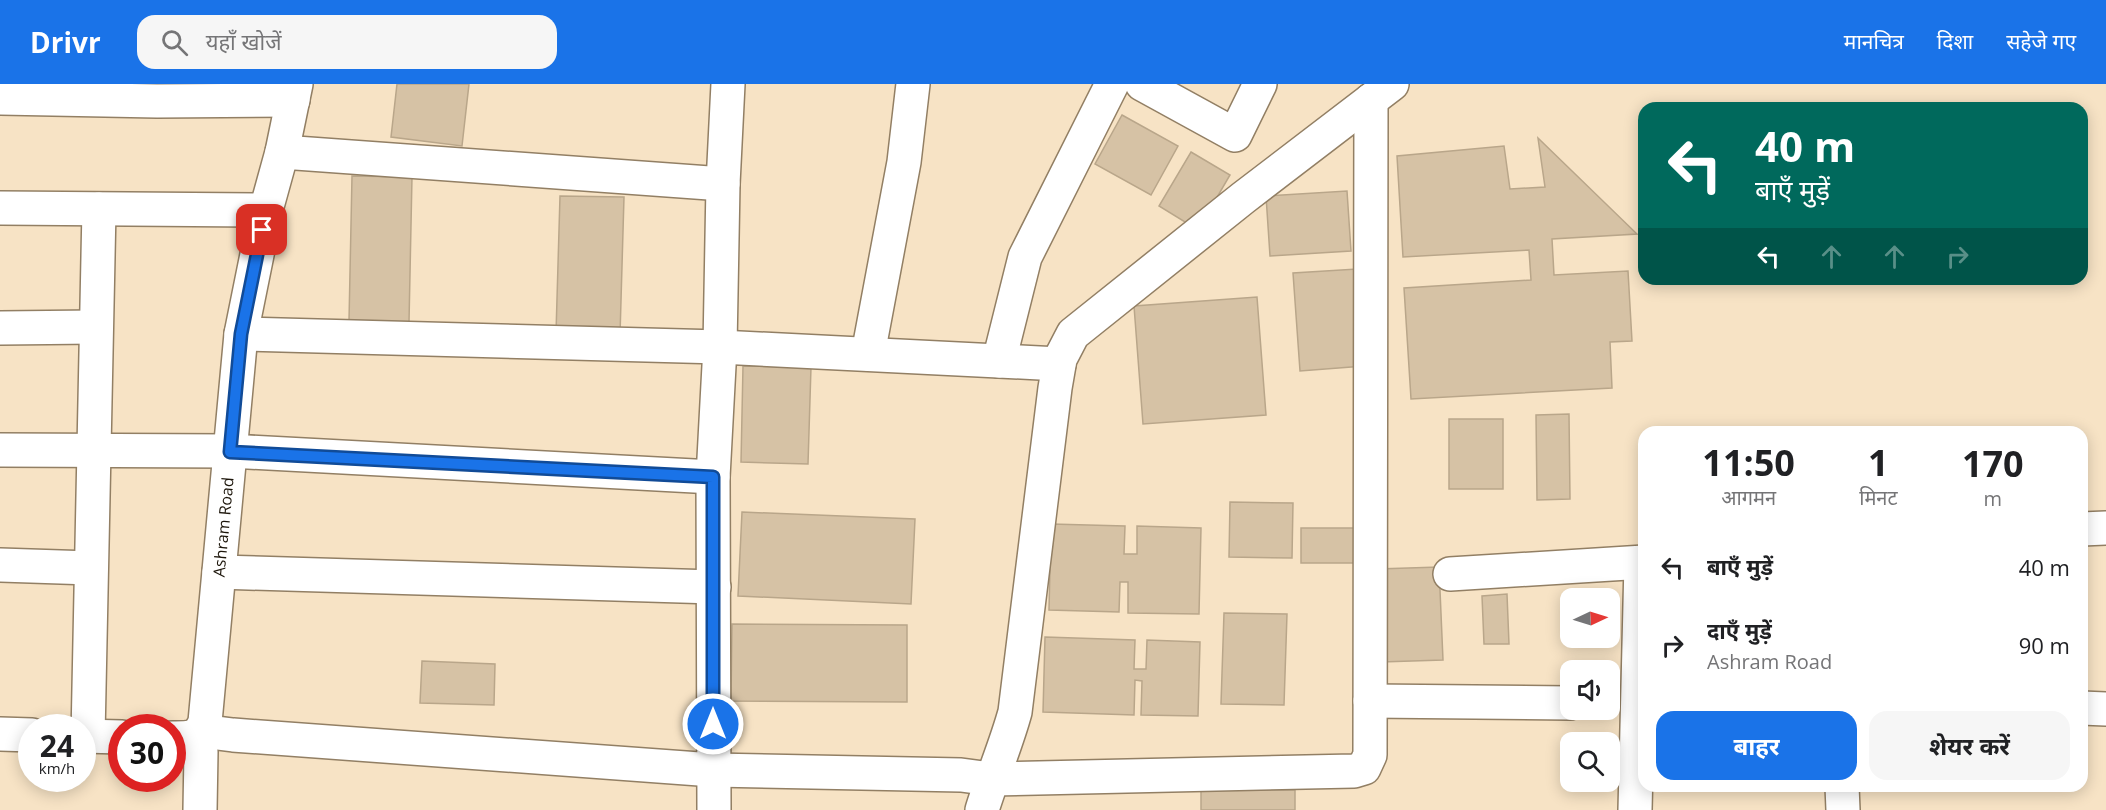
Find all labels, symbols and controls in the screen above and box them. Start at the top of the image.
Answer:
search box [137,15,557,69]
text: Drivr [30,23,101,61]
icon: search [158,26,191,59]
text: यहाँ खोजें [206,26,282,56]
text: मानचित्र [1844,27,1904,55]
text: दिशा [1937,27,1973,55]
text: सहेजे गए [2006,27,2076,55]
text: 40 m [1755,117,1855,174]
icon: left [1656,126,1734,204]
text: बाएँ मुड़ें [1755,171,1830,208]
pin [236,204,287,255]
icon: arrive [245,213,278,246]
icon: left [1752,240,1785,273]
icon: ahead [1815,240,1848,273]
icon: ahead [1878,240,1911,273]
icon: right [1941,240,1974,273]
text: 11:50 [1702,438,1795,487]
text: 1 [1868,438,1889,487]
text: 170 [1962,439,2024,488]
street label: Ashram Road [208,476,239,578]
text: आगमन [1721,484,1776,511]
text: मिनट [1859,484,1898,511]
text: m [1984,485,2002,512]
icon: left [1656,551,1689,584]
text: बाएँ मुड़ें [1707,551,1773,581]
text: 40 m [2019,552,2070,582]
north arrow [1560,588,1620,648]
map controls [1560,588,1620,792]
text: दाएँ मुड़ें [1707,615,1772,645]
icon: right [1656,629,1689,662]
text: 90 m [2019,630,2070,660]
text: Ashram Road [1707,648,1832,675]
button: sound [1560,660,1620,720]
position arrow [681,692,745,756]
button: बाहर [1656,711,1857,780]
button: शेयर करें [1869,711,2070,780]
speed limit sign: 30 [108,714,186,792]
text: 24 [40,725,74,766]
button: search [1560,732,1620,792]
text: km/h [39,758,75,778]

